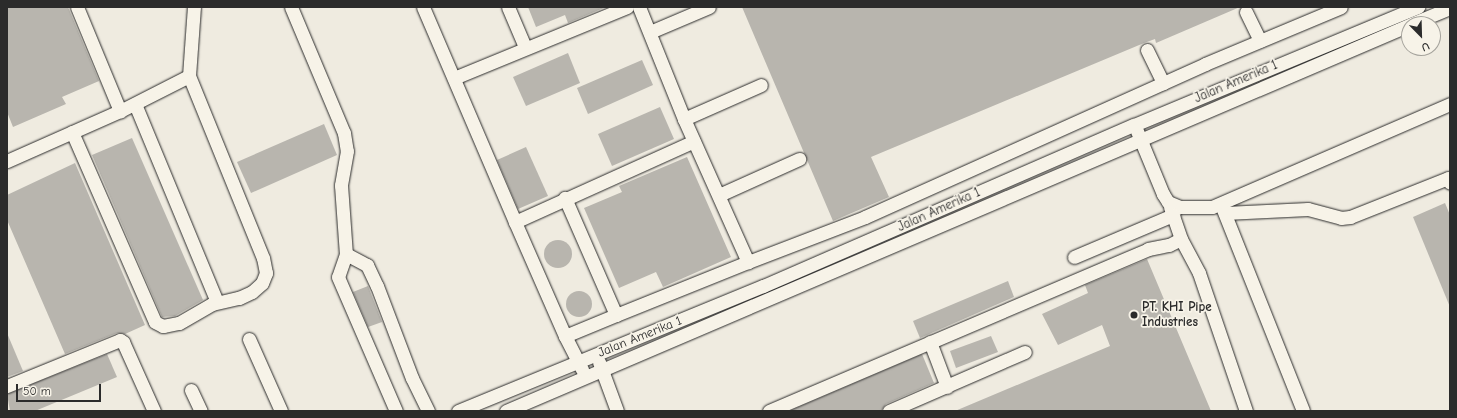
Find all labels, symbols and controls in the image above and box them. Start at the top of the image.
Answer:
north arrow [1401,16,1441,56]
text: U [1420,39,1431,54]
street label: Jalan Amerika 1 [1192,57,1280,107]
street label: Jalan Amerika 1 [895,185,983,235]
place label: PT. KHI Pipe Industries [1142,300,1212,331]
marker: PT. KHI Pipe Industries [1129,310,1139,320]
street label: Jalan Amerika 1 [596,313,684,361]
scale bar [18,376,103,402]
text: 50 m [23,384,51,398]

